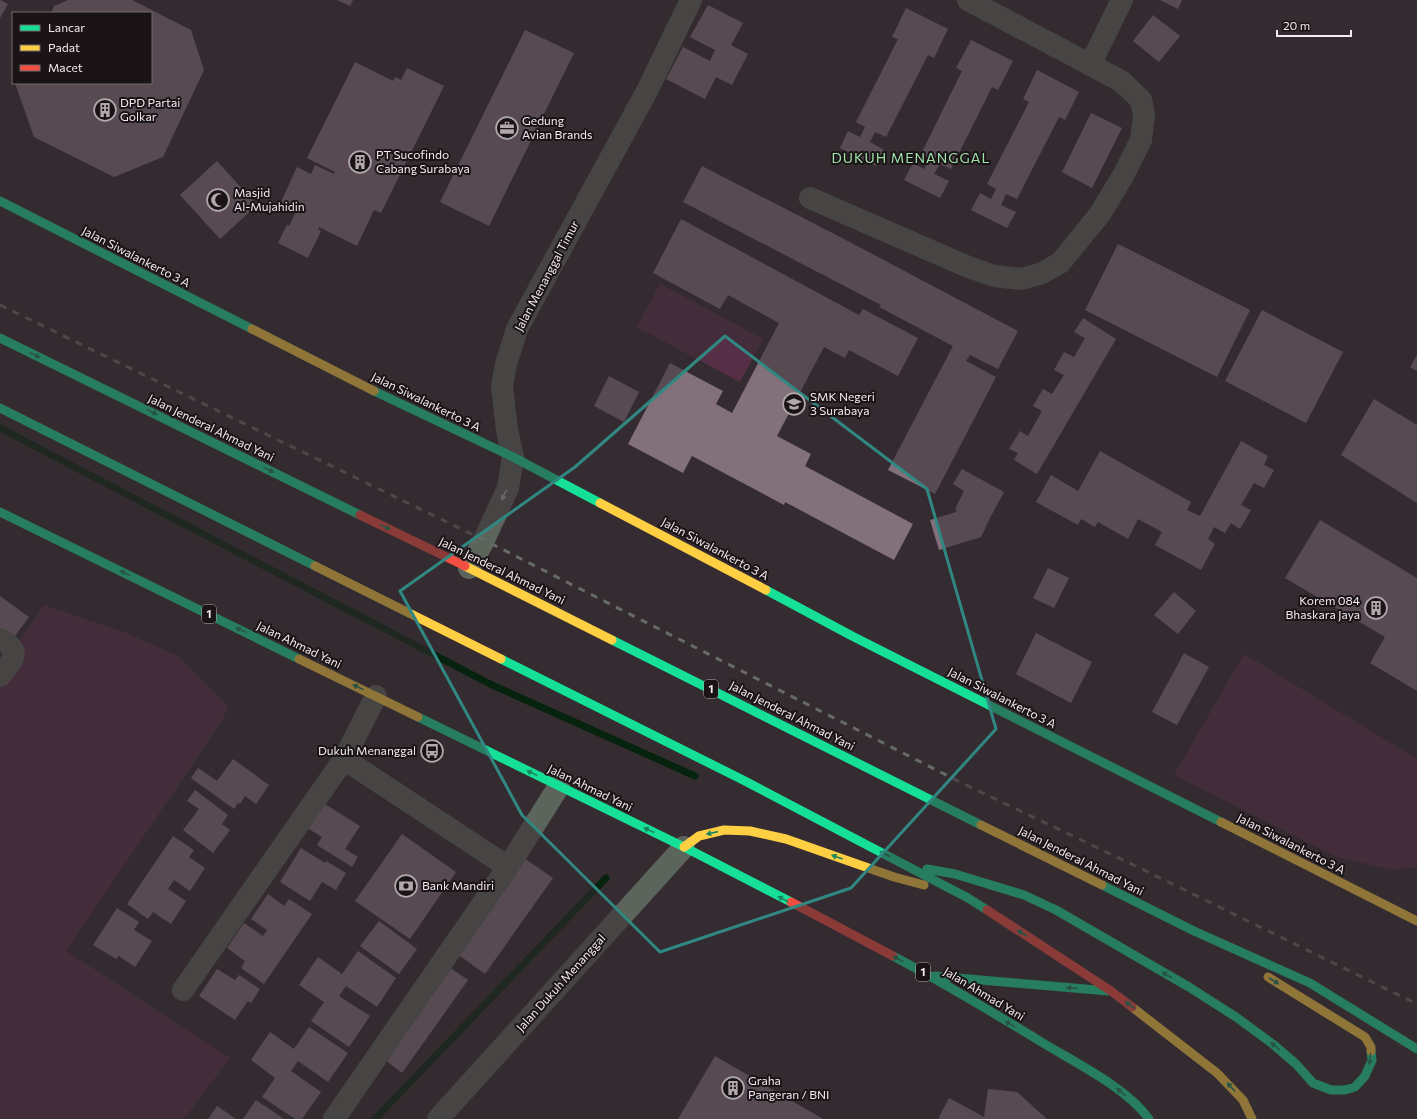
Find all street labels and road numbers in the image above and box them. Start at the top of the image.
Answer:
street label: Jalan Menanggal Timur [511,218,582,334]
street label: Jalan Siwalankerto 3 A [80,223,193,290]
street label: Jalan Siwalankerto 3 A [369,369,483,434]
street label: Jalan Jenderal Ahmad Yani [146,390,277,465]
street label: Jalan Siwalankerto 3 A [659,514,771,583]
street label: Jalan Jenderal Ahmad Yani [437,533,568,608]
road number: 1 [202,605,216,623]
street label: Jalan Ahmad Yani [254,618,344,672]
street label: Jalan Siwalankerto 3 A [946,664,1059,731]
street label: Jalan Jenderal Ahmad Yani [727,677,857,754]
road number: 1 [704,680,718,698]
street label: Jalan Ahmad Yani [545,761,635,815]
street label: Jalan Siwalankerto 3 A [1235,810,1348,877]
street label: Jalan Jenderal Ahmad Yani [1016,822,1146,899]
street label: Jalan Dukuh Menanggal [513,931,608,1035]
road number: 1 [916,963,930,981]
street label: Jalan Ahmad Yani [941,963,1028,1024]

